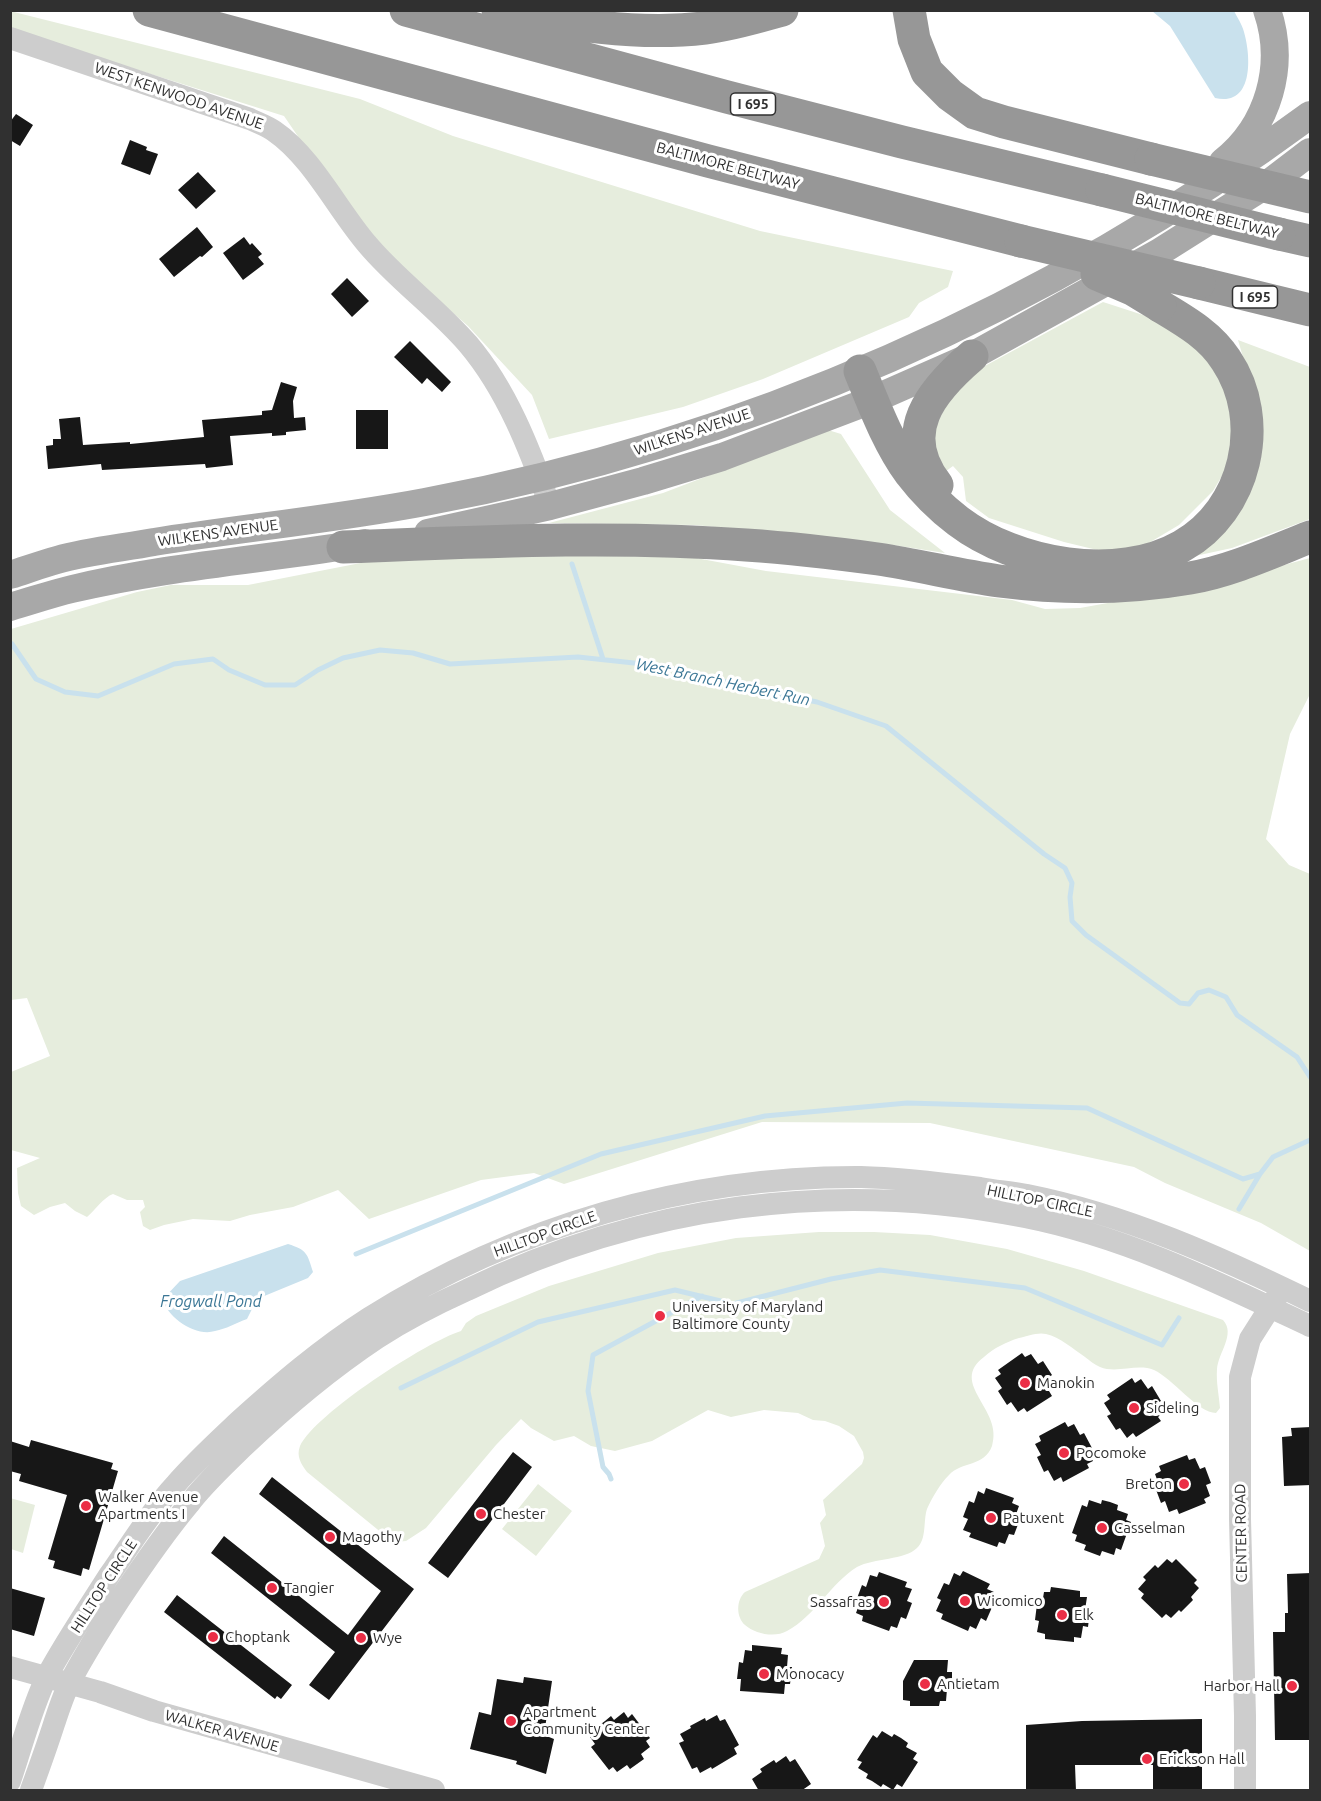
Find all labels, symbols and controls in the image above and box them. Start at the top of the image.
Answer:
street label: WEST KENWOOD AVENUE [92,59,266,133]
road number: I 695 [730,93,776,115]
street label: BALTIMORE BELTWAY [655,138,801,194]
street label: BALTIMORE BELTWAY [1133,189,1281,243]
road number: I 695 [1232,286,1278,308]
street label: WILKENS AVENUE [632,405,752,459]
street label: WILKENS AVENUE [157,516,279,550]
water label: West Branch Herbert Run [634,654,812,710]
street label: HILLTOP CIRCLE [985,1181,1095,1221]
street label: HILLTOP CIRCLE [491,1207,599,1261]
water label: Frogwall Pond [160,1292,262,1312]
place label: University of Maryland Baltimore County [672,1298,823,1333]
marker: University of Maryland Baltimore County [653,1309,667,1323]
place label: Manokin [1037,1374,1095,1392]
marker: Manokin [1018,1376,1032,1390]
place label: Sideling [1146,1399,1199,1417]
marker: Sideling [1127,1401,1141,1415]
place label: Pocomoke [1076,1444,1147,1462]
marker: Pocomoke [1057,1446,1071,1460]
place label: Breton [1125,1475,1172,1493]
marker: Breton [1177,1477,1191,1491]
street label: CENTER ROAD [1231,1483,1251,1583]
place label: Walker Avenue Apartments I [98,1488,198,1523]
marker: Walker Avenue Apartments I [79,1499,93,1513]
place label: Chester [493,1505,545,1523]
marker: Chester [474,1507,488,1521]
place label: Patuxent [1003,1509,1064,1527]
marker: Patuxent [984,1511,998,1525]
place label: Casselman [1114,1519,1185,1537]
marker: Casselman [1095,1521,1109,1535]
place label: Magothy [342,1528,402,1546]
marker: Magothy [323,1530,337,1544]
street label: HILLTOP CIRCLE [67,1536,141,1636]
place label: Tangier [284,1579,334,1597]
marker: Tangier [265,1581,279,1595]
place label: Wicomico [977,1592,1043,1610]
place label: Sassafras [810,1593,872,1611]
marker: Wicomico [958,1594,972,1608]
marker: Sassafras [877,1595,891,1609]
place label: Elk [1074,1606,1094,1624]
marker: Elk [1055,1608,1069,1622]
place label: Choptank [225,1628,290,1646]
place label: Wye [373,1629,402,1647]
marker: Choptank [206,1630,220,1644]
marker: Wye [354,1631,368,1645]
place label: Monocacy [776,1665,844,1683]
marker: Monocacy [757,1667,771,1681]
place label: Antietam [937,1675,1000,1693]
marker: Antietam [918,1677,932,1691]
place label: Harbor Hall [1203,1677,1280,1695]
marker: Harbor Hall [1285,1679,1299,1693]
place label: Apartment Community Center [523,1703,650,1738]
street label: WALKER AVENUE [163,1706,281,1756]
marker: Apartment Community Center [504,1714,518,1728]
place label: Erickson Hall [1159,1750,1245,1768]
marker: Erickson Hall [1140,1752,1154,1766]

